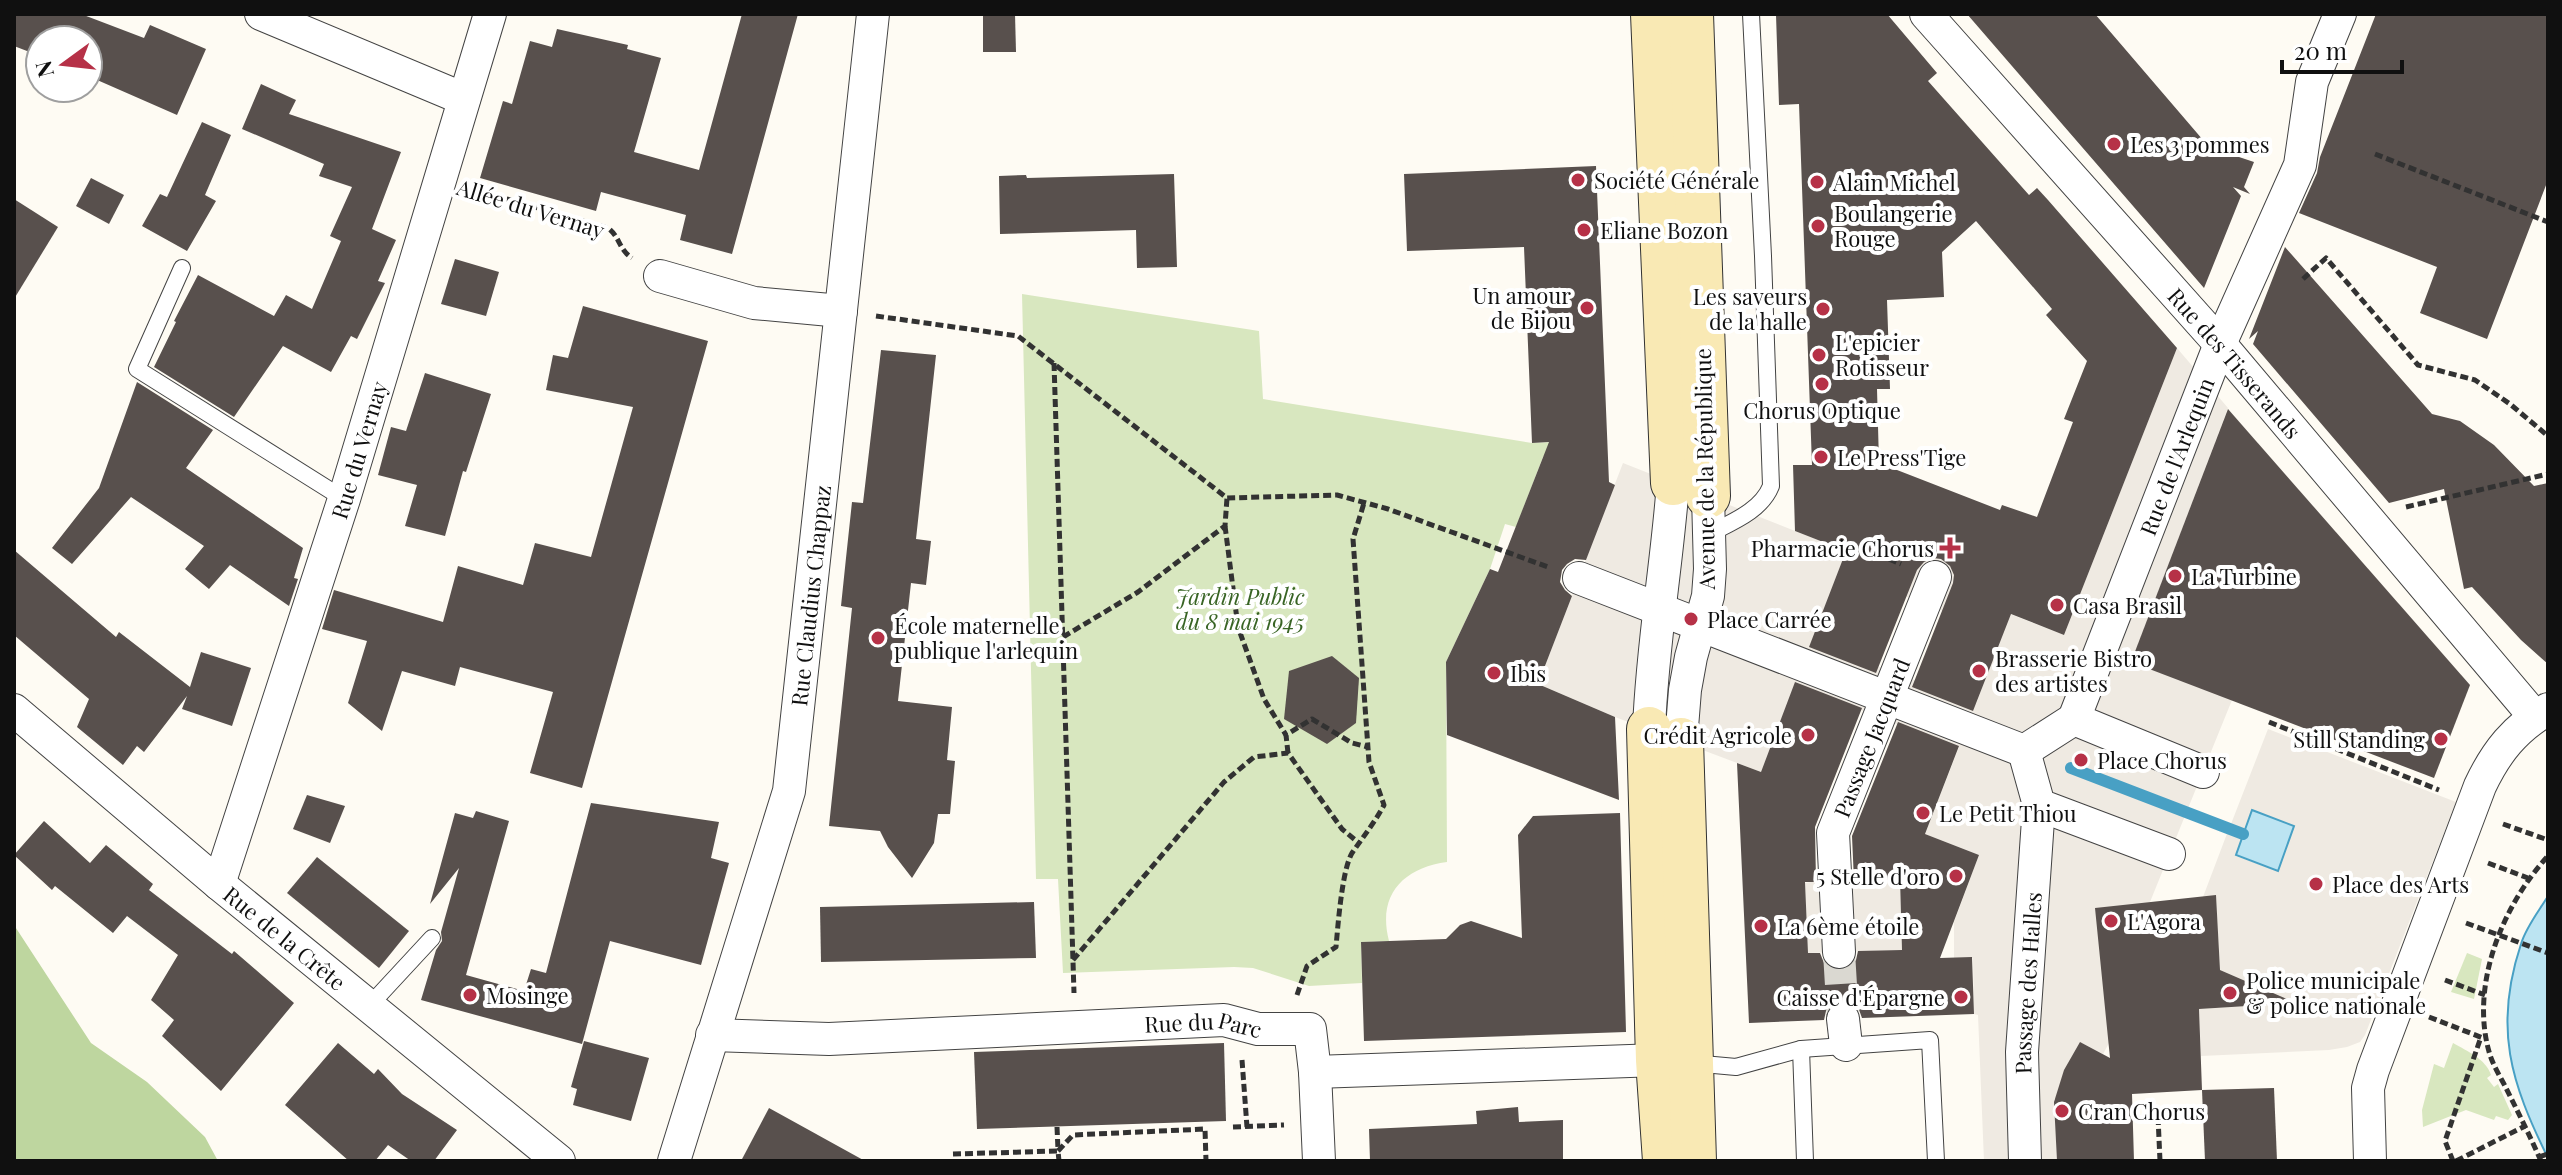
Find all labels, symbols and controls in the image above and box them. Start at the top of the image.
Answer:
north arrow [24,24,104,104]
scale bar [2282,24,2402,74]
text: 20 m [2294,34,2347,66]
text: N [27,58,60,81]
place label: Les 3 pommes [2130,129,2270,159]
marker: Les 3 pommes [2105,135,2123,153]
place label: Société Générale [1594,165,1759,195]
place label: Alain Michel [1832,167,1956,197]
street label: Allée du Vernay [453,171,608,245]
marker: Société Générale [1569,171,1587,189]
marker: Alain Michel [1808,173,1826,191]
place label: Boulangerie Rouge [1834,198,1953,253]
place label: Eliane Bozon [1600,215,1728,245]
marker: Boulangerie Rouge [1809,217,1827,235]
marker: Eliane Bozon [1575,221,1593,239]
place label: Un amour de Bijou [1473,280,1571,335]
place label: Les saveurs de la halle [1693,281,1807,336]
street label: Rue des Tisserands [2162,281,2308,445]
marker: Un amour de Bijou [1578,299,1596,317]
marker: Les saveurs de la halle [1814,300,1832,318]
place label: L'epicier Rotisseur [1835,327,1929,382]
marker: L'epicier Rotisseur [1810,346,1828,364]
street label: Avenue de la République [1687,348,1721,591]
street label: Rue de l'Arlequin [2132,373,2221,539]
marker: Chorus Optique [1813,375,1831,393]
street label: Rue du Vernay [324,377,394,523]
place label: Chorus Optique [1743,395,1901,425]
place label: Le Press'Tige [1837,442,1966,472]
marker: Le Press'Tige [1812,448,1830,466]
street label: Rue Claudius Chappaz [783,483,837,708]
place label: Pharmacie Chorus [1751,533,1934,563]
marker: Pharmacie Chorus [1941,539,1959,557]
place label: La Turbine [2191,561,2297,591]
marker: La Turbine [2166,567,2184,585]
park label: Jardin Public du 8 mai 1945 [1176,581,1305,636]
place label: Casa Brasil [2073,590,2182,620]
marker: Casa Brasil [2048,596,2066,614]
place label: Place Carrée [1707,604,1832,634]
place label: École maternelle publique l'arlequin [894,610,1078,665]
marker: Place Carrée [1682,610,1700,628]
marker: École maternelle publique l'arlequin [869,629,887,647]
place label: Brasserie Bistro des artistes [1995,643,2152,698]
street label: Passage Jacquard [1826,653,1916,822]
place label: Ibis [1510,658,1546,688]
marker: Brasserie Bistro des artistes [1970,662,1988,680]
marker: Ibis [1485,664,1503,682]
place label: Crédit Agricole [1644,720,1792,750]
place label: Still Standing [2293,724,2425,754]
marker: Crédit Agricole [1799,726,1817,744]
marker: Still Standing [2432,730,2450,748]
place label: Place Chorus [2097,745,2227,775]
marker: Place Chorus [2072,751,2090,769]
place label: Le Petit Thiou [1939,798,2077,828]
marker: Le Petit Thiou [1914,804,1932,822]
place label: 5 Stelle d'oro [1816,861,1940,891]
marker: 5 Stelle d'oro [1947,867,1965,885]
place label: Place des Arts [2332,869,2469,899]
marker: Place des Arts [2307,875,2325,893]
street label: Rue de la Crête [218,879,352,997]
street label: Passage des Halles [2007,891,2048,1075]
place label: L'Agora [2127,906,2201,936]
place label: La 6ème étoile [1777,911,1919,941]
marker: L'Agora [2102,912,2120,930]
marker: La 6ème étoile [1752,917,1770,935]
place label: Police municipale & police nationale [2246,965,2426,1020]
place label: Mosinge [486,980,569,1010]
place label: Caisse d'Épargne [1776,982,1945,1012]
marker: Police municipale & police nationale [2221,984,2239,1002]
marker: Mosinge [461,986,479,1004]
marker: Caisse d'Épargne [1952,988,1970,1006]
street label: Rue du Parc [1144,1004,1265,1044]
place label: Cran Chorus [2078,1096,2205,1126]
marker: Cran Chorus [2053,1102,2071,1120]

